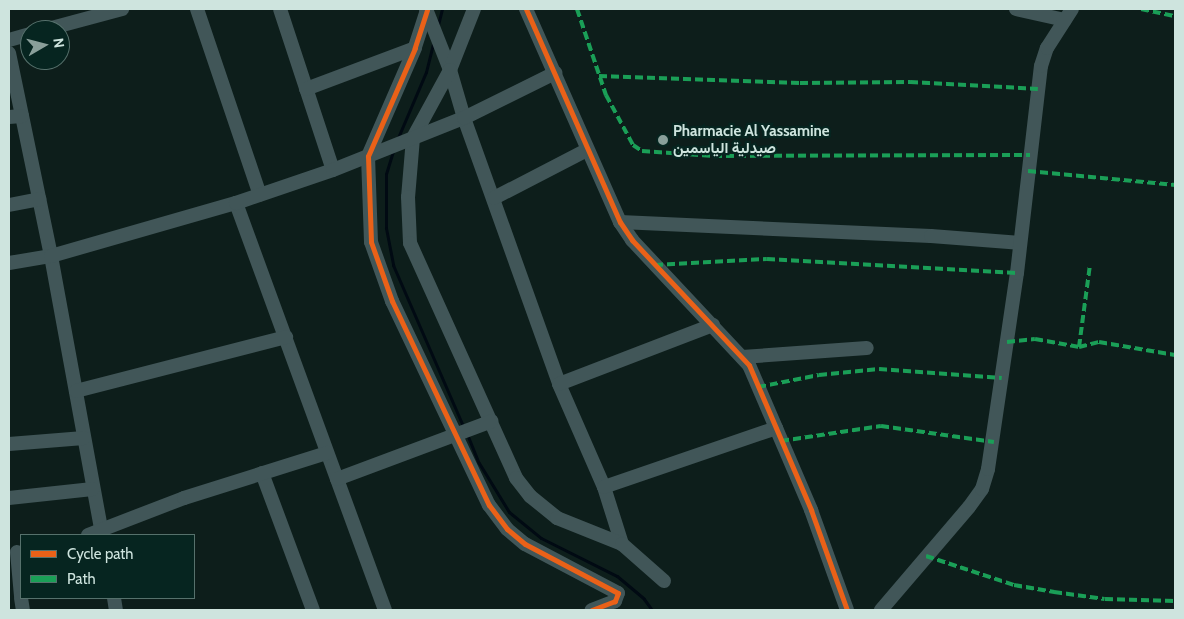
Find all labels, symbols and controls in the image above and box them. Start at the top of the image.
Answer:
north arrow [20,20,70,70]
text: N [49,37,68,49]
place label: Pharmacie Al Yassamine صيدلية الياسمين [673,122,830,157]
marker: Pharmacie Al Yassamine صيدلية الياسمين [657,134,669,146]
legend [20,534,195,599]
text: Cycle path [67,545,133,563]
text: Path [67,570,96,588]

